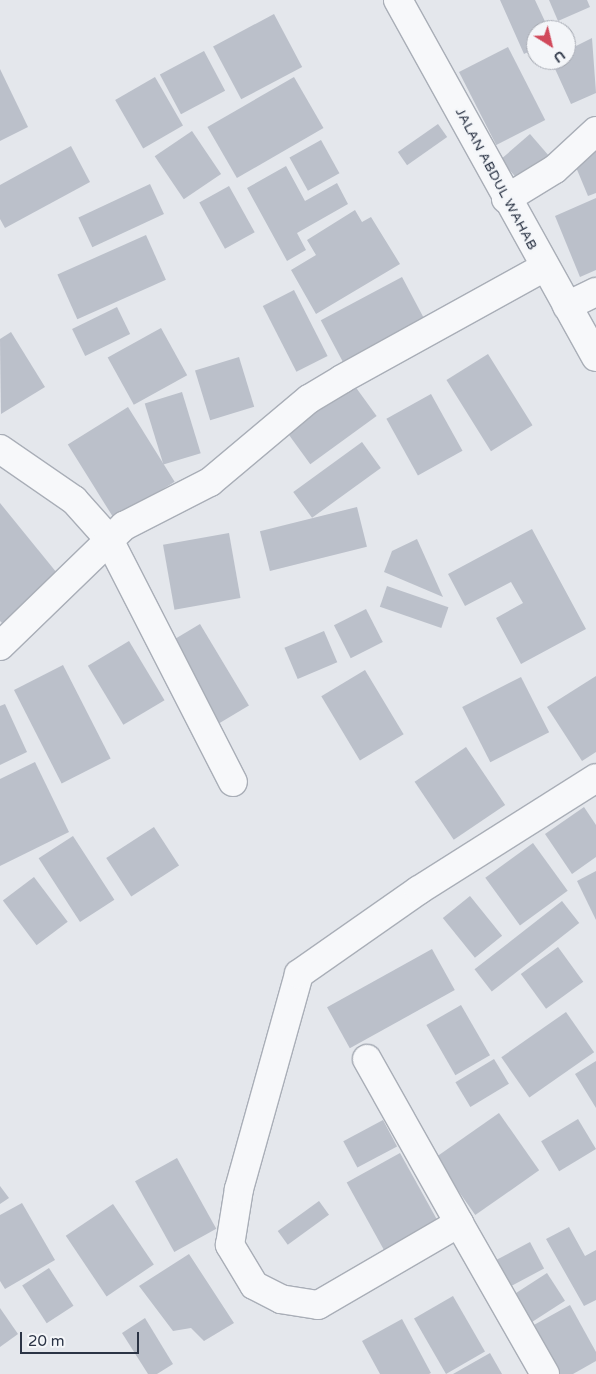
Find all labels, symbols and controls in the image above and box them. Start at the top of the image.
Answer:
north arrow [526,20,576,70]
text: U [550,47,569,67]
street label: JALAN ABDUL WAHAB [451,105,541,253]
scale bar [22,1322,141,1354]
text: 20 m [28,1332,65,1350]

